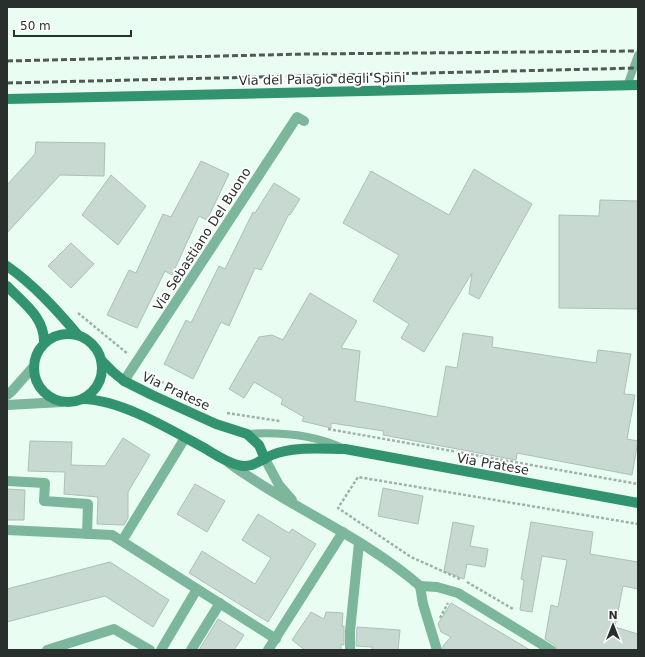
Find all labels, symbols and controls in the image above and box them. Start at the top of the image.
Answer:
scale bar [14,12,131,38]
text: 50 m [20,19,51,33]
street label: Via del Palagio degli Spini [238,70,406,88]
street label: Via Sebastiano Del Buono [150,165,254,313]
street label: Via Pratese [140,369,212,413]
street label: Via Pratese [456,450,530,478]
north arrow [593,605,633,645]
text: N [608,609,618,622]

